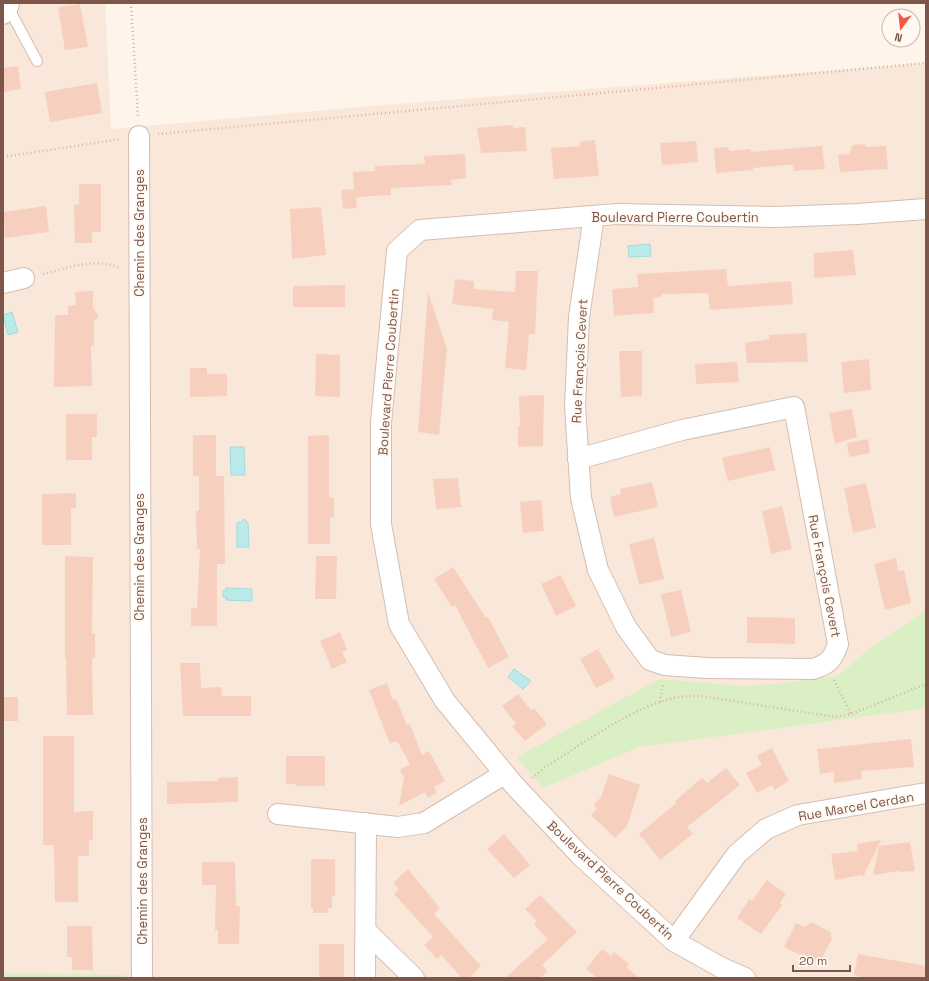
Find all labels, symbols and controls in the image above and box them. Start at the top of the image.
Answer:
north arrow [881,8,921,48]
text: N [893,30,904,45]
street label: Chemin des Granges [131,169,148,297]
street label: Boulevard Pierre Coubertin [591,209,759,226]
street label: Boulevard Pierre Coubertin [374,288,403,456]
street label: Rue François Cevert [568,298,591,424]
street label: Chemin des Granges [131,493,148,621]
street label: Rue François Cevert [804,513,845,639]
street label: Rue Marcel Cerdan [797,788,915,825]
street label: Chemin des Granges [134,817,151,945]
street label: Boulevard Pierre Coubertin [544,817,678,944]
scale bar [793,947,850,973]
text: 20 m [799,953,827,969]

